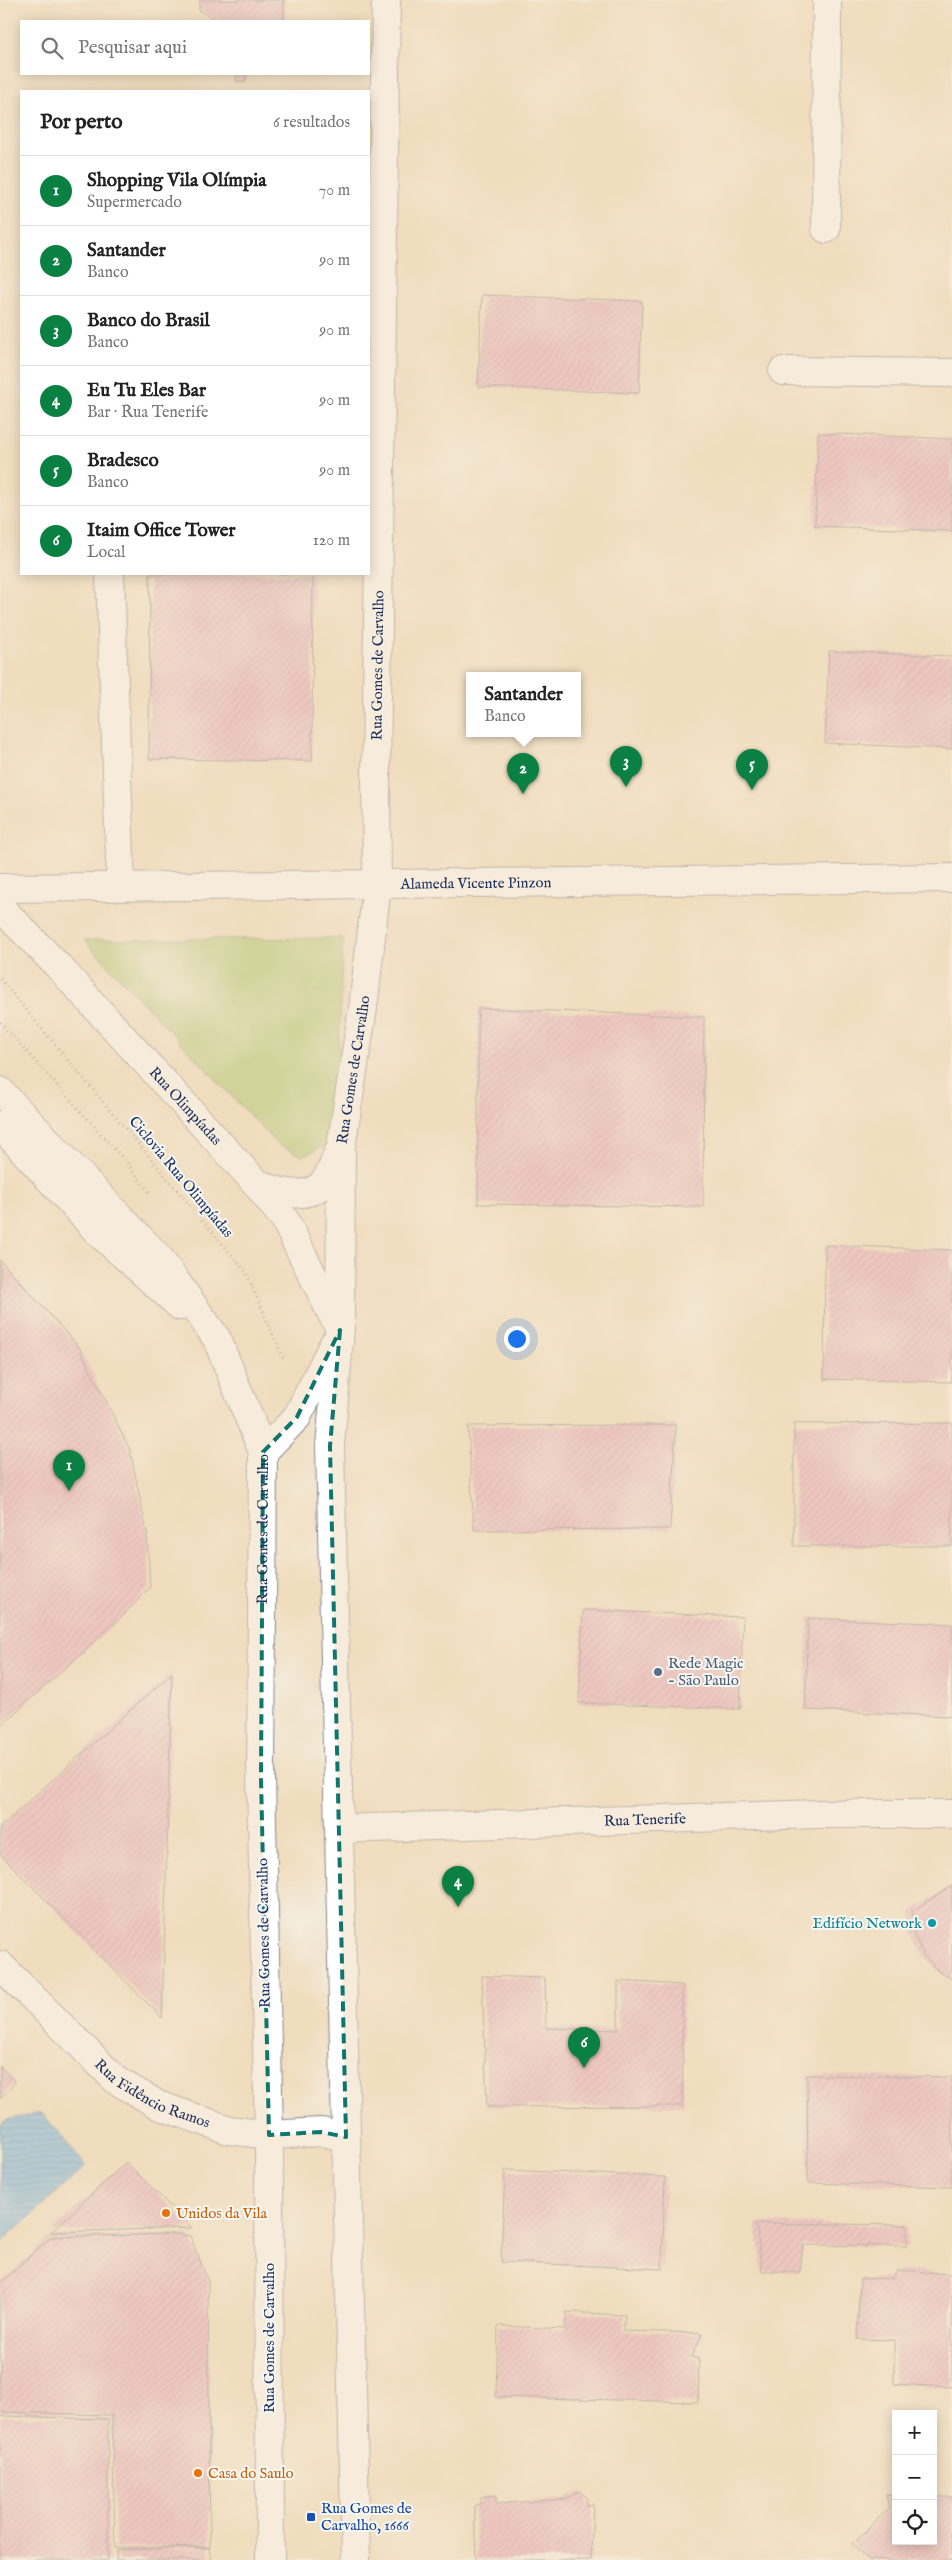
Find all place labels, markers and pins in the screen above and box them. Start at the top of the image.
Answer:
pin: 3 [610,746,642,787]
pin: 5 [736,749,768,790]
pin: 2 [507,753,539,794]
pin: 1 [53,1450,85,1491]
place label: Rede Magic - São Paulo [668,1654,744,1690]
marker: Rede Magic - São Paulo [652,1666,664,1678]
pin: 4 [442,1866,474,1907]
place label: Edifício Network [813,1914,923,1933]
marker: Edifício Network [926,1917,938,1929]
pin: 6 [568,2027,600,2068]
place label: Unidos da Vila [176,2204,268,2223]
marker: Unidos da Vila [160,2207,172,2219]
place label: Casa do Saulo [208,2464,294,2483]
marker: Casa do Saulo [192,2467,204,2479]
place label: Rua Gomes de Carvalho, 1666 [321,2499,412,2535]
marker: Rua Gomes de Carvalho, 1666 [305,2511,317,2523]

